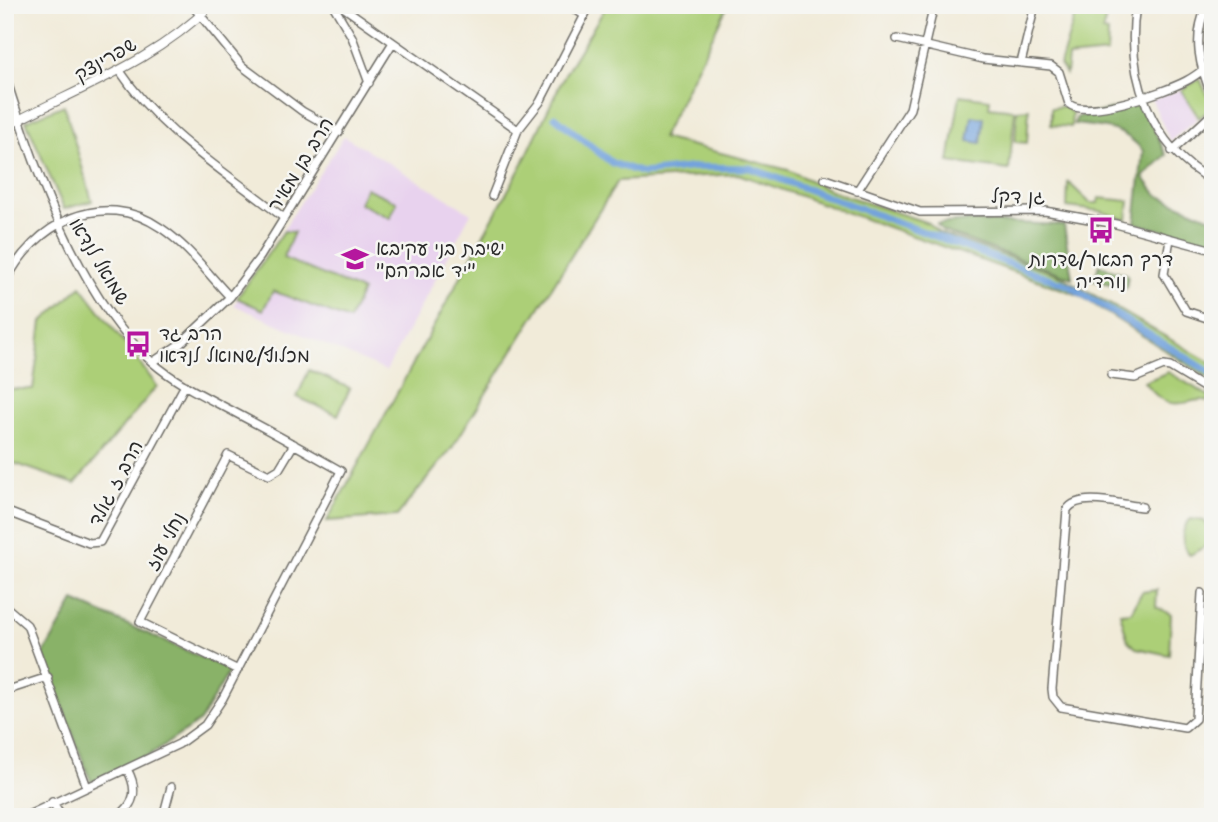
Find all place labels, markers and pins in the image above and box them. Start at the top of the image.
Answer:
bus stop icon: דרך הבאר/שדרות נורדיה [1086,215,1116,245]
place label: ישיבת בני עקיבא "יד אברהם" [376,236,505,283]
school or university icon: ישיבת בני עקיבא "יד אברהם" [340,244,370,274]
place label: דרך הבאר/שדרות נורדיה [1028,247,1173,294]
place label: הרב גד מכלוף/שמואל לנדאו [159,321,310,368]
bus stop icon: הרב גד מכלוף/שמואל לנדאו [123,329,153,359]

